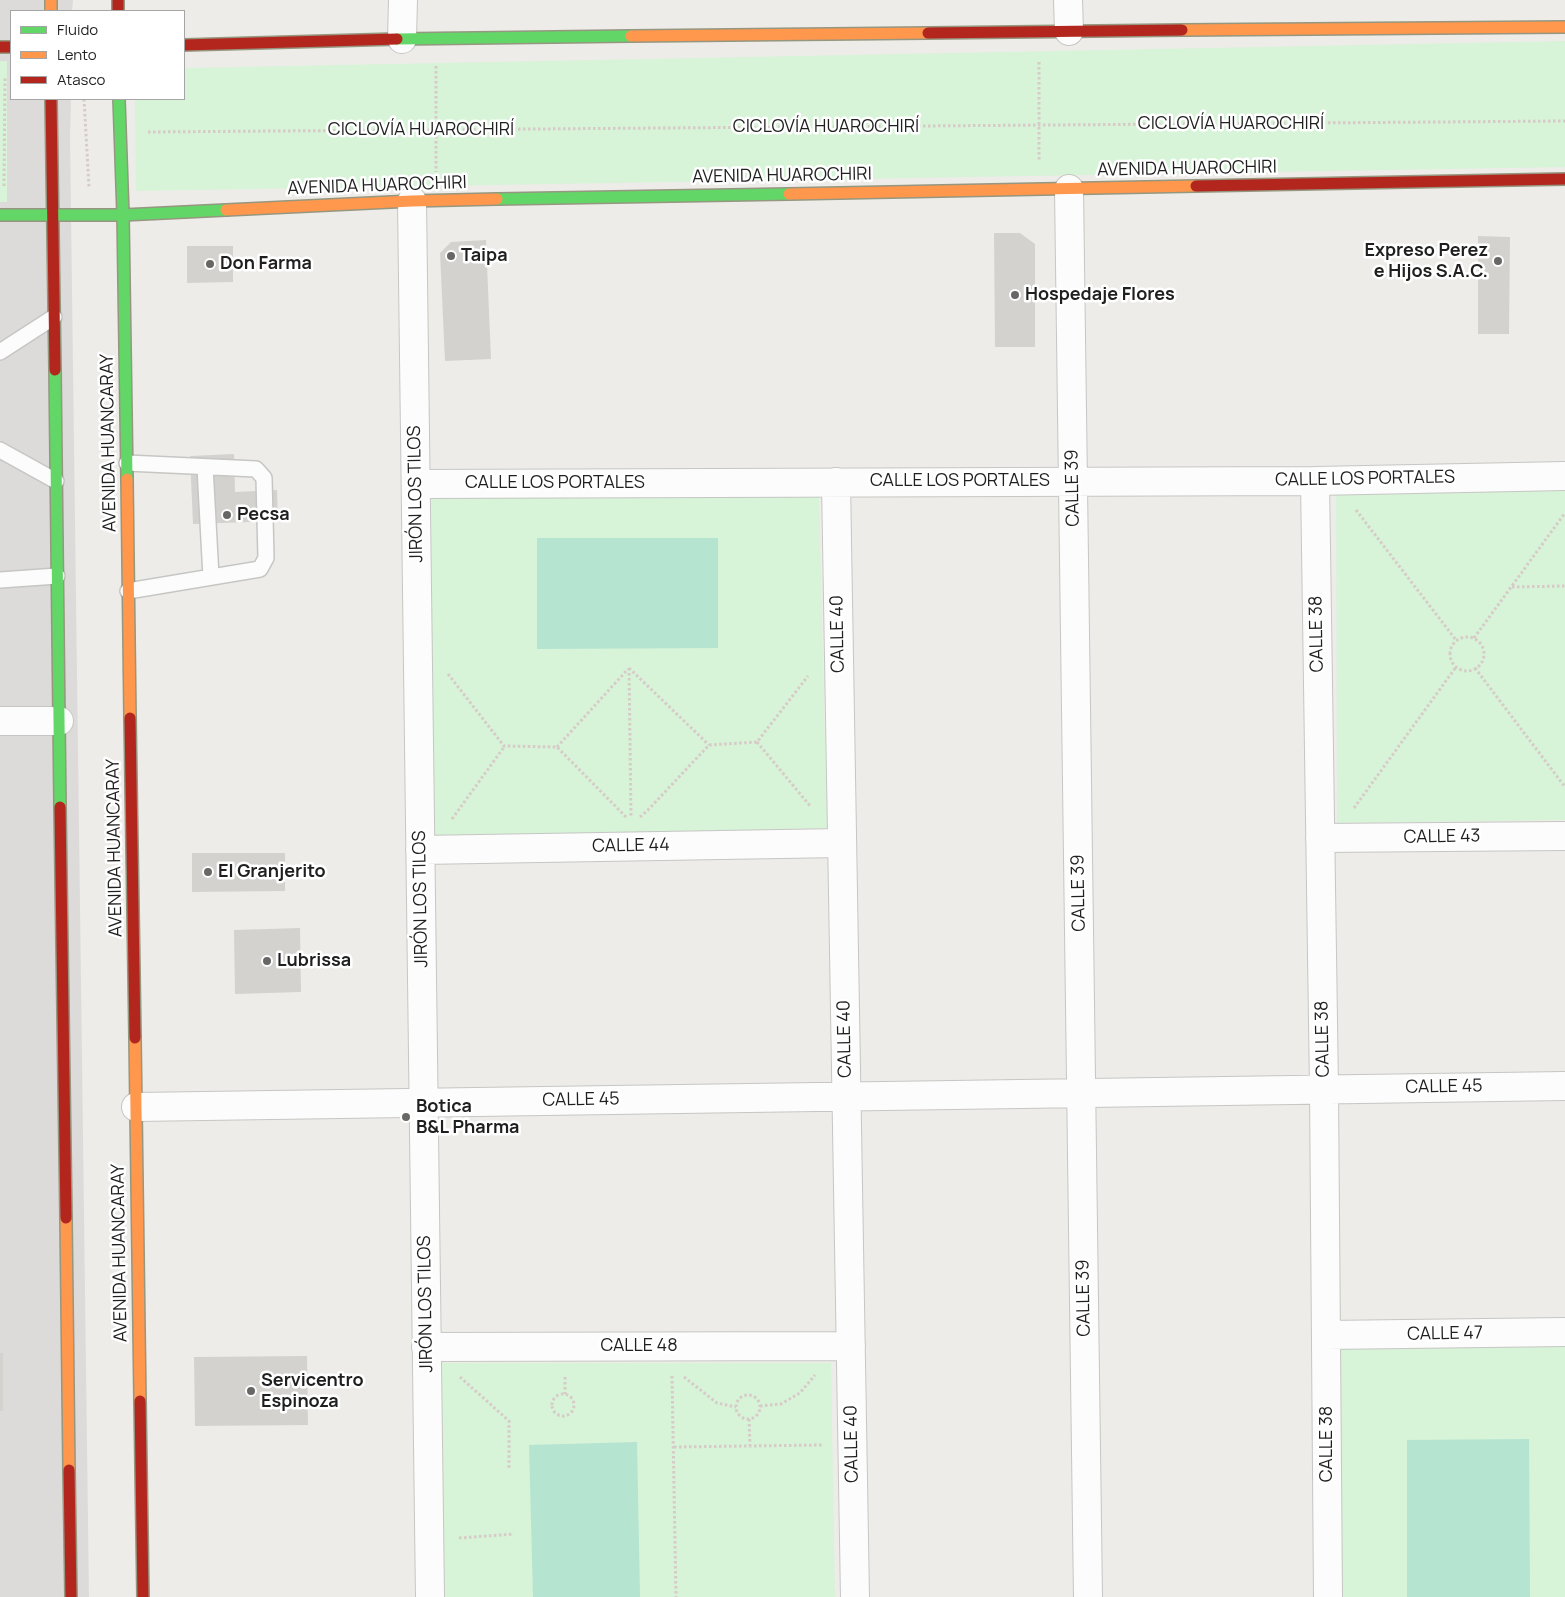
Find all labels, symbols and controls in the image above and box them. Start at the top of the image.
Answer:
legend [10,10,185,100]
text: Fluido [57,19,98,40]
text: Lento [57,44,97,65]
text: Atasco [57,69,105,90]
street label: CICLOVÍA HUAROCHIRÍ [1138,113,1324,135]
street label: CICLOVÍA HUAROCHIRÍ [733,116,919,138]
street label: CICLOVÍA HUAROCHIRÍ [328,119,514,141]
street label: AVENIDA HUAROCHIRI [1097,157,1277,181]
street label: AVENIDA HUAROCHIRI [692,164,872,188]
street label: AVENIDA HUAROCHIRI [287,172,467,200]
place label: Expreso Perez e Hijos S.A.C. [1364,240,1488,282]
place label: Taipa [461,245,508,267]
marker: Taipa [445,250,457,262]
place label: Don Farma [220,253,312,275]
marker: Expreso Perez e Hijos S.A.C. [1492,255,1504,267]
marker: Don Farma [204,258,216,270]
place label: Hospedaje Flores [1025,284,1175,306]
marker: Hospedaje Flores [1009,289,1021,301]
street label: AVENIDA HUANCARAY [97,354,121,532]
street label: JIRÓN LOS TILOS [404,425,428,563]
street label: CALLE 39 [1062,449,1084,527]
street label: CALLE LOS PORTALES [1275,467,1455,491]
street label: CALLE LOS PORTALES [870,470,1050,492]
street label: CALLE LOS PORTALES [465,472,645,494]
place label: Pecsa [237,504,290,526]
marker: Pecsa [221,509,233,521]
street label: CALLE 40 [827,595,849,673]
street label: CALLE 38 [1306,596,1328,672]
street label: AVENIDA HUANCARAY [103,759,127,937]
street label: CALLE 43 [1403,826,1481,848]
street label: JIRÓN LOS TILOS [409,830,433,968]
street label: CALLE 44 [592,835,670,857]
street label: CALLE 39 [1068,854,1090,932]
place label: El Granjerito [218,861,326,883]
marker: El Granjerito [202,866,214,878]
place label: Lubrissa [277,950,351,972]
marker: Lubrissa [261,955,273,967]
street label: CALLE 40 [834,1000,856,1078]
street label: CALLE 38 [1312,1001,1334,1077]
street label: CALLE 45 [1405,1076,1483,1098]
street label: CALLE 45 [542,1089,620,1111]
place label: Botica B&L Pharma [416,1096,519,1138]
marker: Botica B&L Pharma [400,1111,412,1123]
street label: AVENIDA HUANCARAY [108,1164,132,1342]
street label: JIRÓN LOS TILOS [414,1235,438,1373]
street label: CALLE 39 [1073,1259,1095,1337]
street label: CALLE 47 [1407,1323,1483,1345]
street label: CALLE 48 [600,1335,678,1357]
place label: Servicentro Espinoza [261,1370,364,1412]
marker: Servicentro Espinoza [245,1385,257,1397]
street label: CALLE 40 [841,1405,863,1483]
street label: CALLE 38 [1316,1406,1338,1482]

